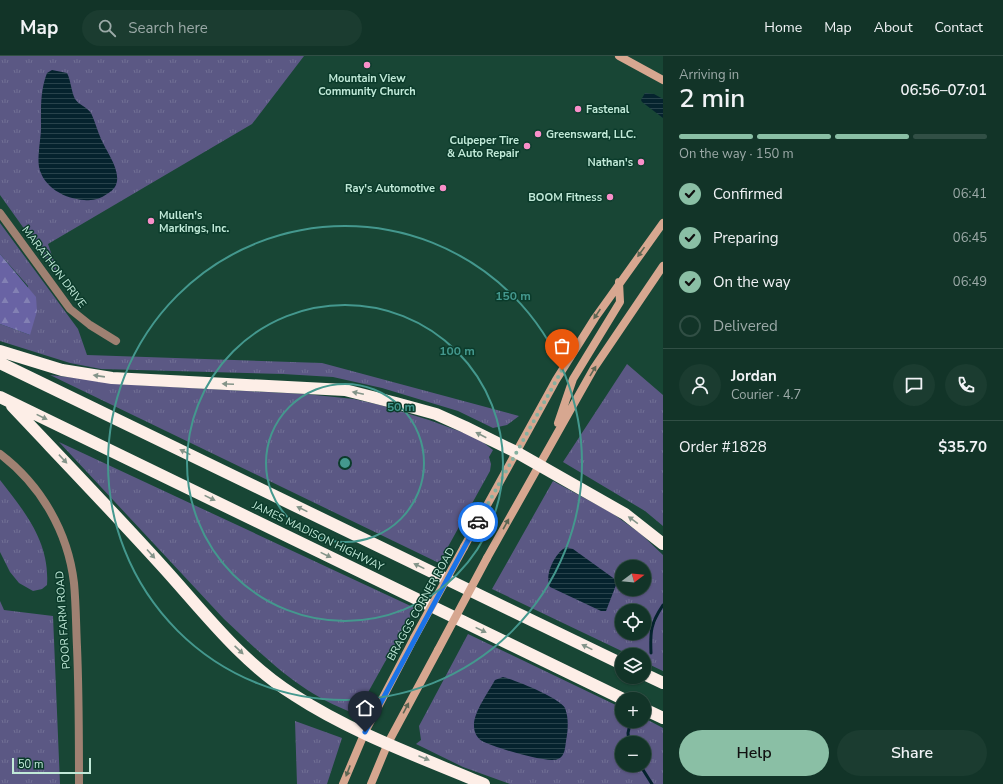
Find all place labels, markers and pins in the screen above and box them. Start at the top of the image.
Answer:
marker: Mountain View Community Church [362,60,372,70]
place label: Mountain View Community Church [318,71,416,99]
place label: Fastenal [586,102,630,117]
marker: Fastenal [573,104,583,114]
place label: Greensward, LLC. [546,127,636,142]
marker: Greensward, LLC. [533,129,543,139]
place label: Culpeper Tire & Auto Repair [447,133,520,161]
marker: Culpeper Tire & Auto Repair [522,141,532,151]
place label: Nathan's [588,155,633,170]
marker: Nathan's [636,157,646,167]
place label: Ray's Automotive [345,181,435,196]
marker: Ray's Automotive [438,183,448,193]
place label: BOOM Fitness [528,190,602,205]
marker: BOOM Fitness [605,192,615,202]
place label: Mullen's Markings, Inc. [159,208,229,236]
marker: Mullen's Markings, Inc. [146,216,156,226]
pin [545,329,579,370]
centre of rings [338,456,352,470]
pin [348,691,382,732]

